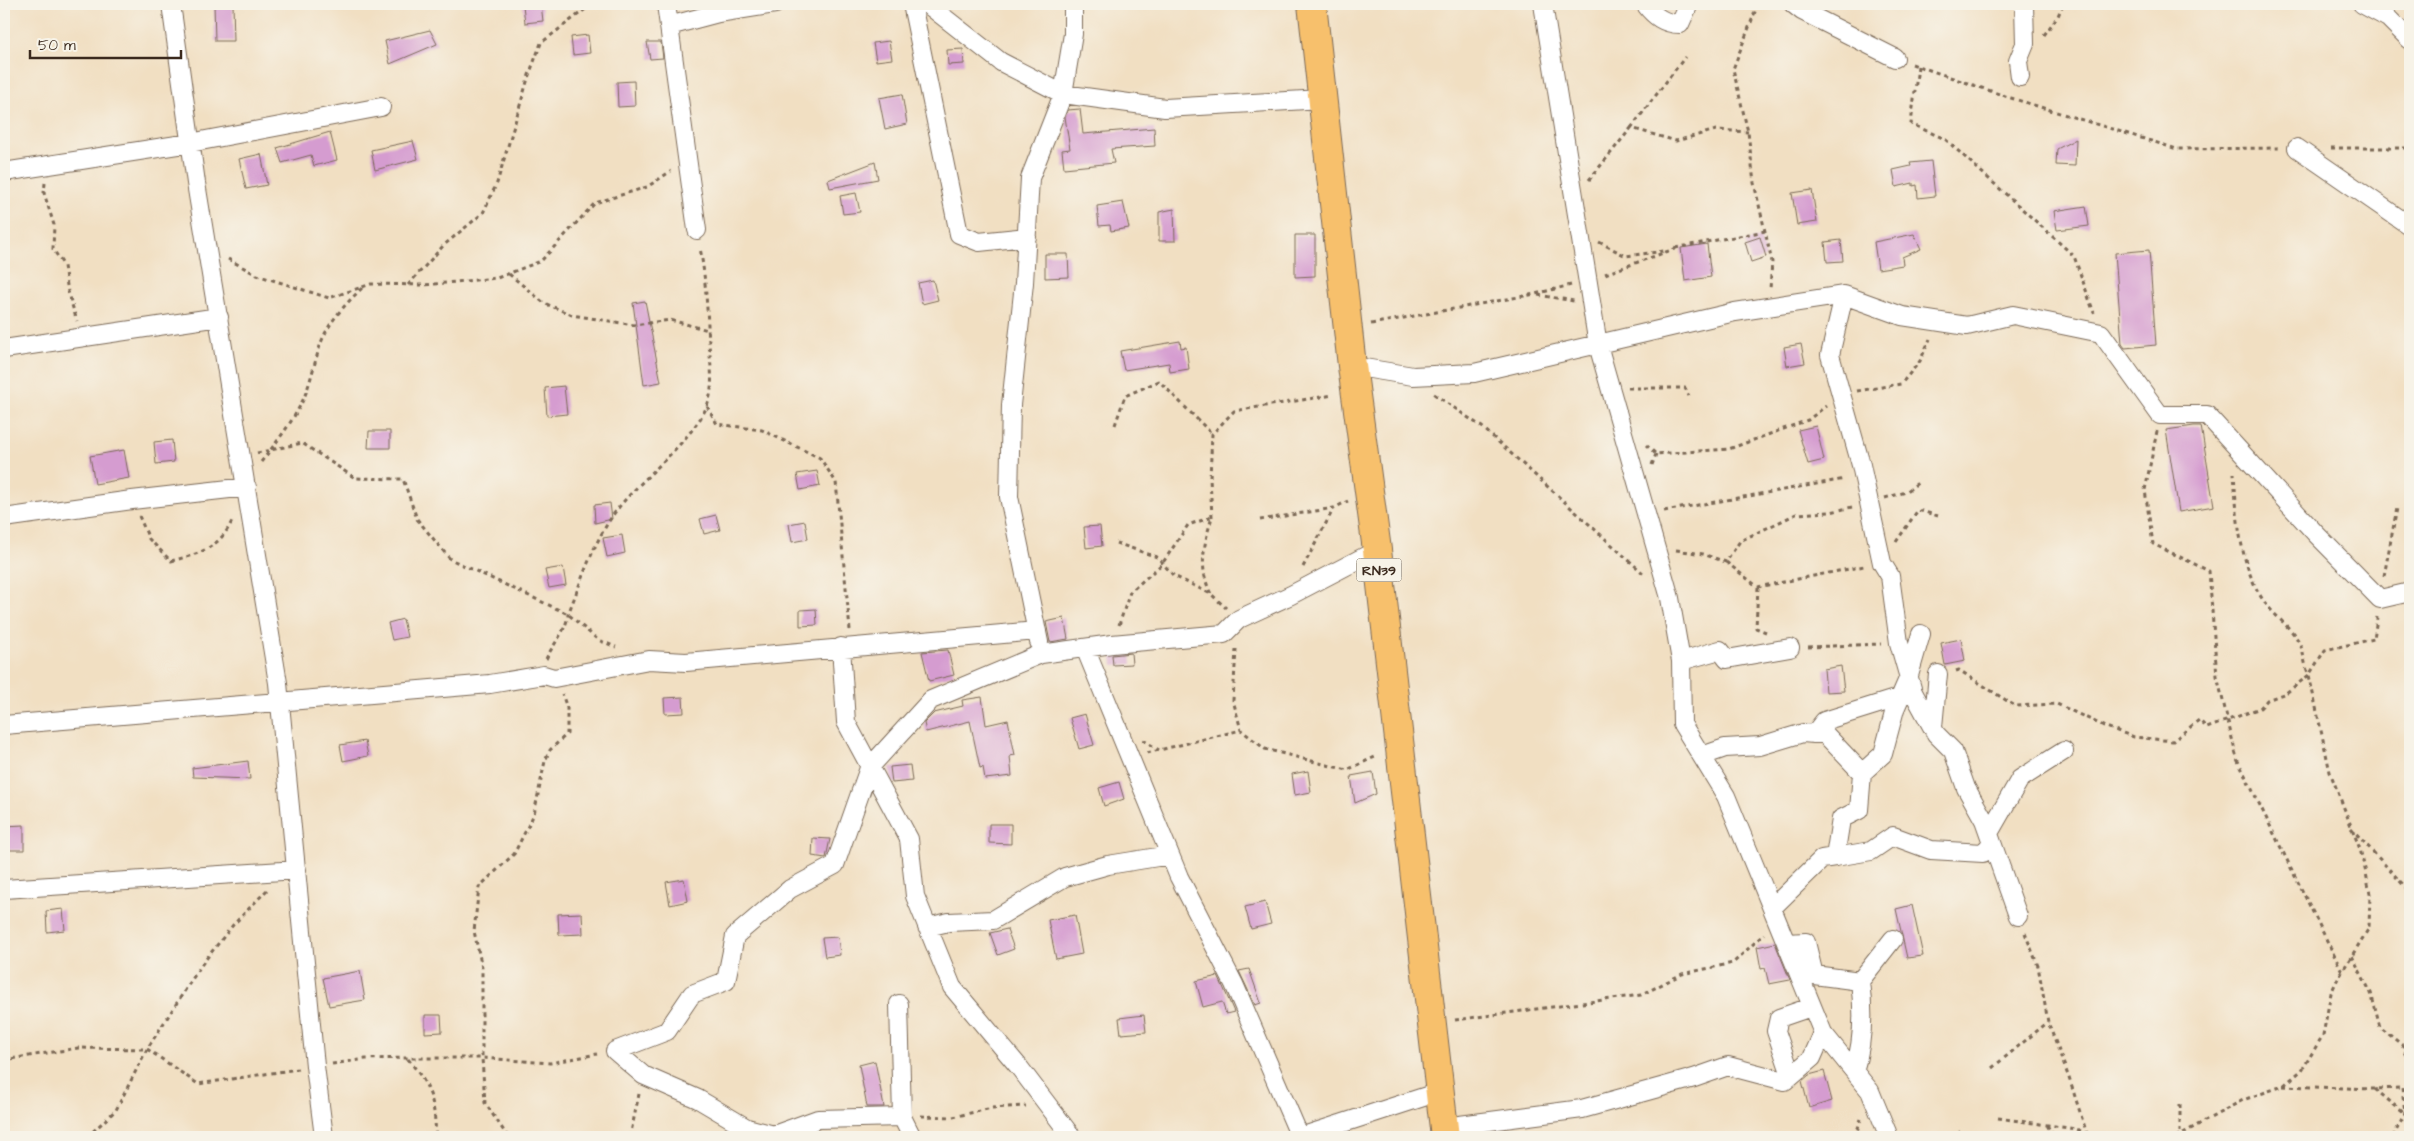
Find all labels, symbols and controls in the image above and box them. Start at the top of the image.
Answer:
scale bar [30,28,181,60]
text: 50 m [38,35,76,56]
road number: RN39 [1356,558,1402,582]

